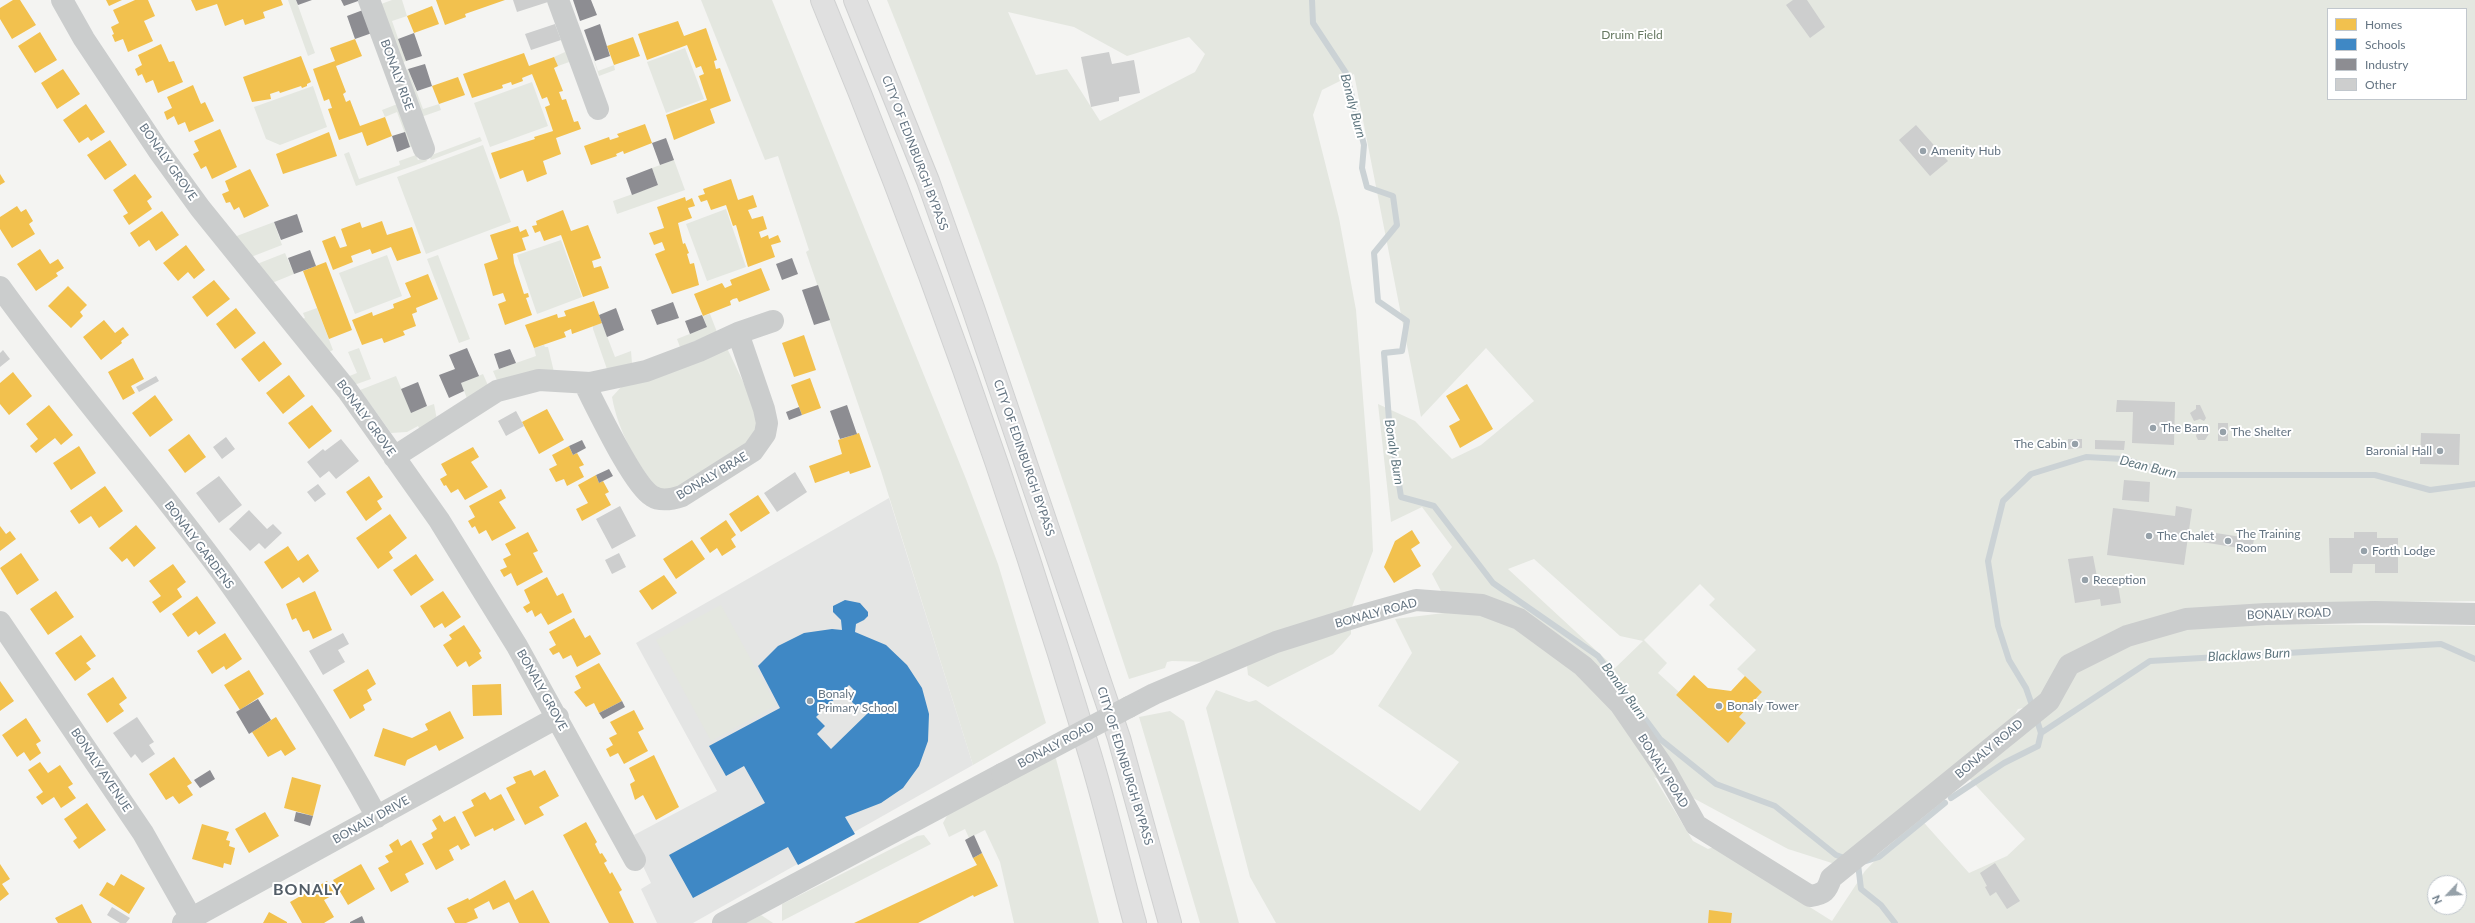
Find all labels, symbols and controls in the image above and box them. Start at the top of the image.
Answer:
legend [2327,8,2467,100]
text: Homes [2365,17,2402,32]
park label: Druim Field [1601,28,1663,42]
text: Schools [2365,37,2406,52]
street label: BONALY RISE [377,38,417,112]
text: Industry [2365,57,2408,72]
water label: Bonaly Burn [1337,72,1369,140]
street label: CITY OF EDINBURGH BYPASS [879,73,951,233]
text: Other [2365,77,2396,92]
street label: BONALY GROVE [136,121,200,203]
place label: Amenity Hub [1931,144,2001,158]
marker: Amenity Hub [1918,146,1928,156]
street label: BONALY GROVE [333,377,399,459]
street label: CITY OF EDINBURGH BYPASS [990,378,1058,538]
water label: Bonaly Burn [1381,418,1407,486]
place label: The Barn [2161,421,2209,435]
marker: The Barn [2148,423,2158,433]
place label: The Shelter [2231,425,2291,439]
marker: The Shelter [2218,427,2228,437]
place label: The Cabin [2014,437,2067,451]
marker: The Cabin [2070,439,2080,449]
place label: Baronial Hall [2365,444,2432,458]
marker: Baronial Hall [2435,446,2445,456]
street label: BONALY BRAE [674,449,750,503]
water label: Dean Burn [2118,452,2178,482]
street label: BONALY GARDENS [161,498,237,592]
place label: The Training Room [2236,527,2300,555]
place label: The Chalet [2157,529,2214,543]
marker: The Chalet [2144,531,2154,541]
marker: The Training Room [2223,536,2233,546]
place label: Forth Lodge [2372,544,2435,558]
marker: Forth Lodge [2359,546,2369,556]
place label: Reception [2093,573,2146,587]
marker: Reception [2080,575,2090,585]
street label: BONALY ROAD [1333,595,1419,631]
street label: BONALY ROAD [2247,605,2331,623]
water label: Blacklaws Burn [2207,645,2291,665]
street label: BONALY GROVE [514,647,570,733]
water label: Bonaly Burn [1598,660,1650,722]
street label: CITY OF EDINBURGH BYPASS [1094,685,1156,847]
place label: Bonaly Primary School [818,687,897,715]
marker: Bonaly Primary School [805,696,815,706]
place label: Bonaly Tower [1727,699,1799,713]
marker: Bonaly Tower [1714,701,1724,711]
street label: BONALY ROAD [1952,716,2026,782]
street label: BONALY ROAD [1015,719,1097,771]
street label: BONALY AVENUE [68,725,134,815]
street label: BONALY ROAD [1635,731,1691,811]
street label: BONALY DRIVE [330,793,412,847]
north arrow [2427,875,2467,915]
district label: BONALY [273,880,343,900]
text: N [2429,893,2444,906]

